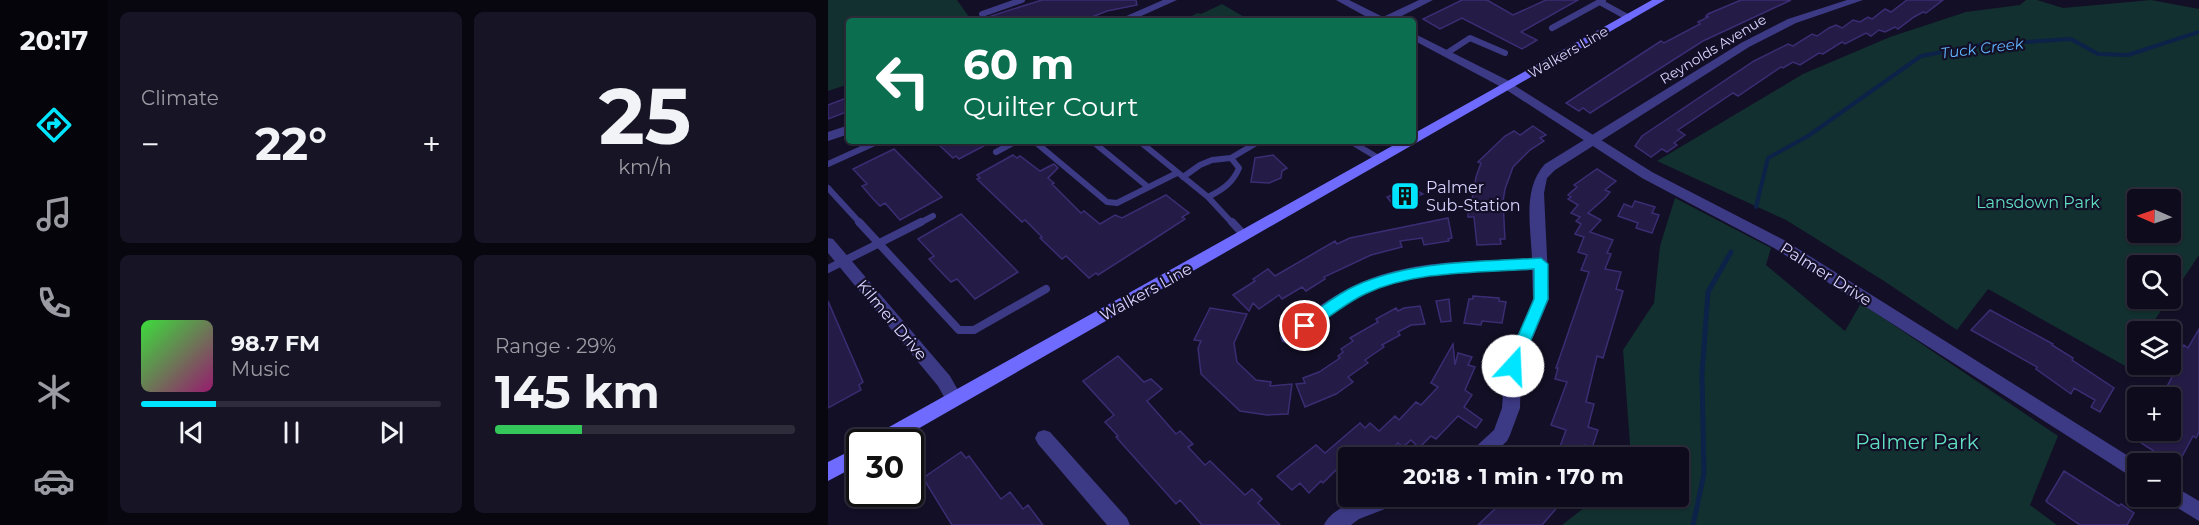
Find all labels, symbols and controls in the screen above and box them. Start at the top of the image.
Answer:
street label: Reynolds Avenue [1657,10,1769,88]
street label: Walkers Line [1525,22,1611,82]
text: 20:17 [20,24,88,57]
water label: Tuck Creek [1940,33,2026,63]
text: 60 m [963,38,1074,90]
icon: left [864,42,942,120]
text: 25 [599,68,691,164]
text: Climate [141,86,219,110]
text: Quilter Court [963,90,1139,123]
icon: directions [33,104,75,146]
text: 22° [255,116,327,171]
text: − [141,124,160,164]
text: + [422,124,441,164]
text: km/h [618,155,672,179]
place label: Palmer Sub-Station [1426,178,1521,215]
building icon: Palmer Sub-Station [1389,180,1421,212]
north arrow [2127,189,2181,243]
map controls [2127,189,2181,507]
icon: music [33,193,75,235]
park label: Lansdown Park [1976,193,2100,212]
street label: Palmer Drive [1777,238,1875,310]
button: search [2127,255,2181,309]
street label: Walkers Line [1097,259,1195,325]
street label: Kilmer Drive [853,276,931,364]
icon: phone [33,282,75,324]
pin [1279,300,1330,351]
icon: arrive [1288,309,1321,342]
button: layers [2127,321,2181,375]
text: 98.7 FM [231,330,320,357]
text: Range · 29% [495,334,616,358]
position arrow [1481,334,1545,398]
text: Music [231,357,290,381]
text: 145 km [495,364,660,419]
icon: climate [33,371,75,413]
button: + [2127,387,2181,441]
icon: previous [175,416,208,449]
icon: pause [275,416,308,449]
icon: next [375,416,408,449]
speed limit sign: 30 [846,429,924,507]
park label: Palmer Park [1855,430,1979,454]
button: − [2127,453,2181,507]
icon: car [33,460,75,502]
text: 20:18 · 1 min · 170 m [1403,463,1624,490]

